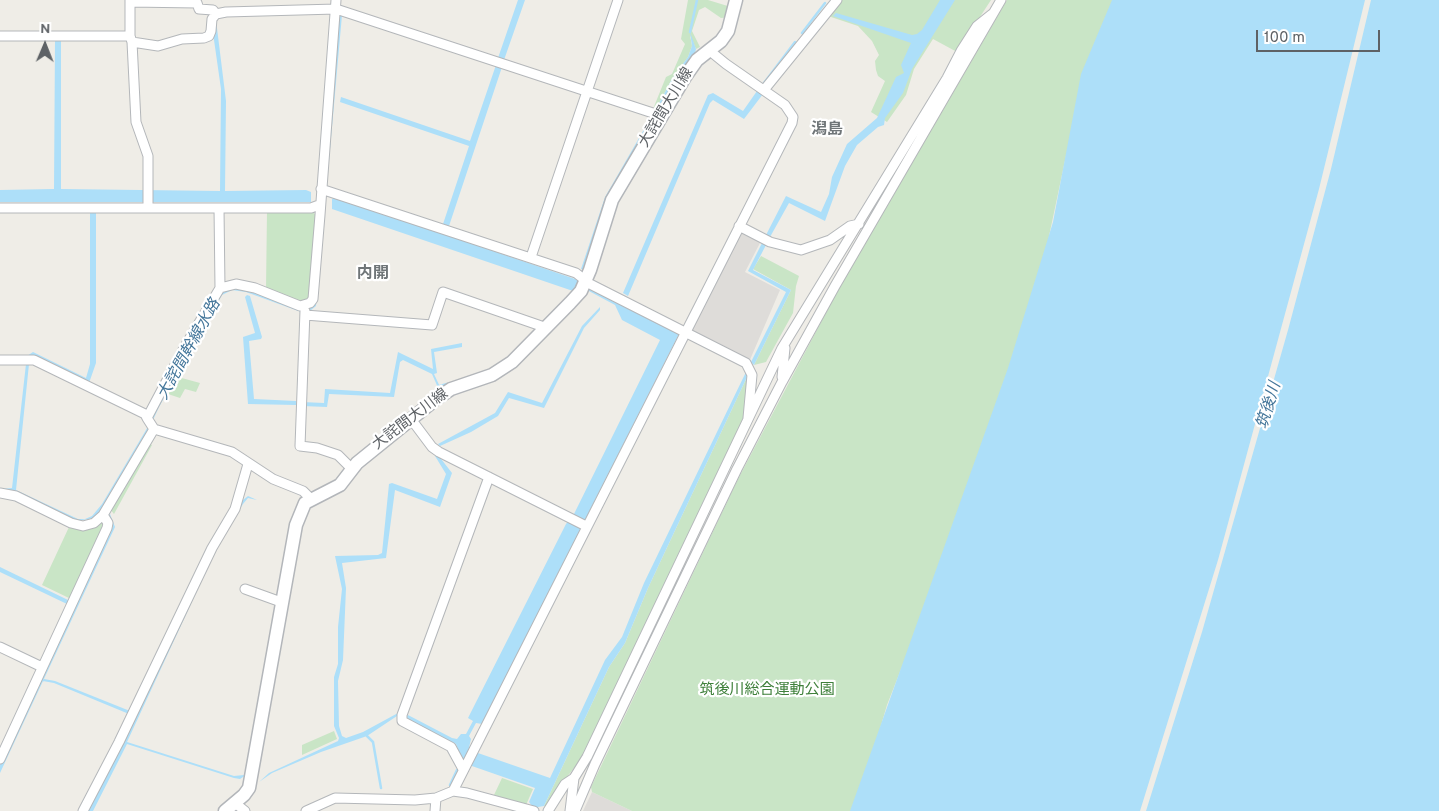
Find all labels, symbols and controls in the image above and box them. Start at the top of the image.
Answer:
north arrow [20,20,70,70]
scale bar [1259,20,1383,52]
text: N [40,21,50,38]
text: 100 m [1264,29,1305,48]
street label: 大詫間大川線 [636,65,698,151]
district label: 潟島 [811,121,843,141]
district label: 内開 [357,265,389,285]
water label: 大詫間幹線水路 [154,296,226,404]
water label: 筑後川 [1254,380,1286,432]
street label: 大詫間大川線 [370,386,452,454]
park label: 筑後川総合運動公園 [700,682,834,700]

